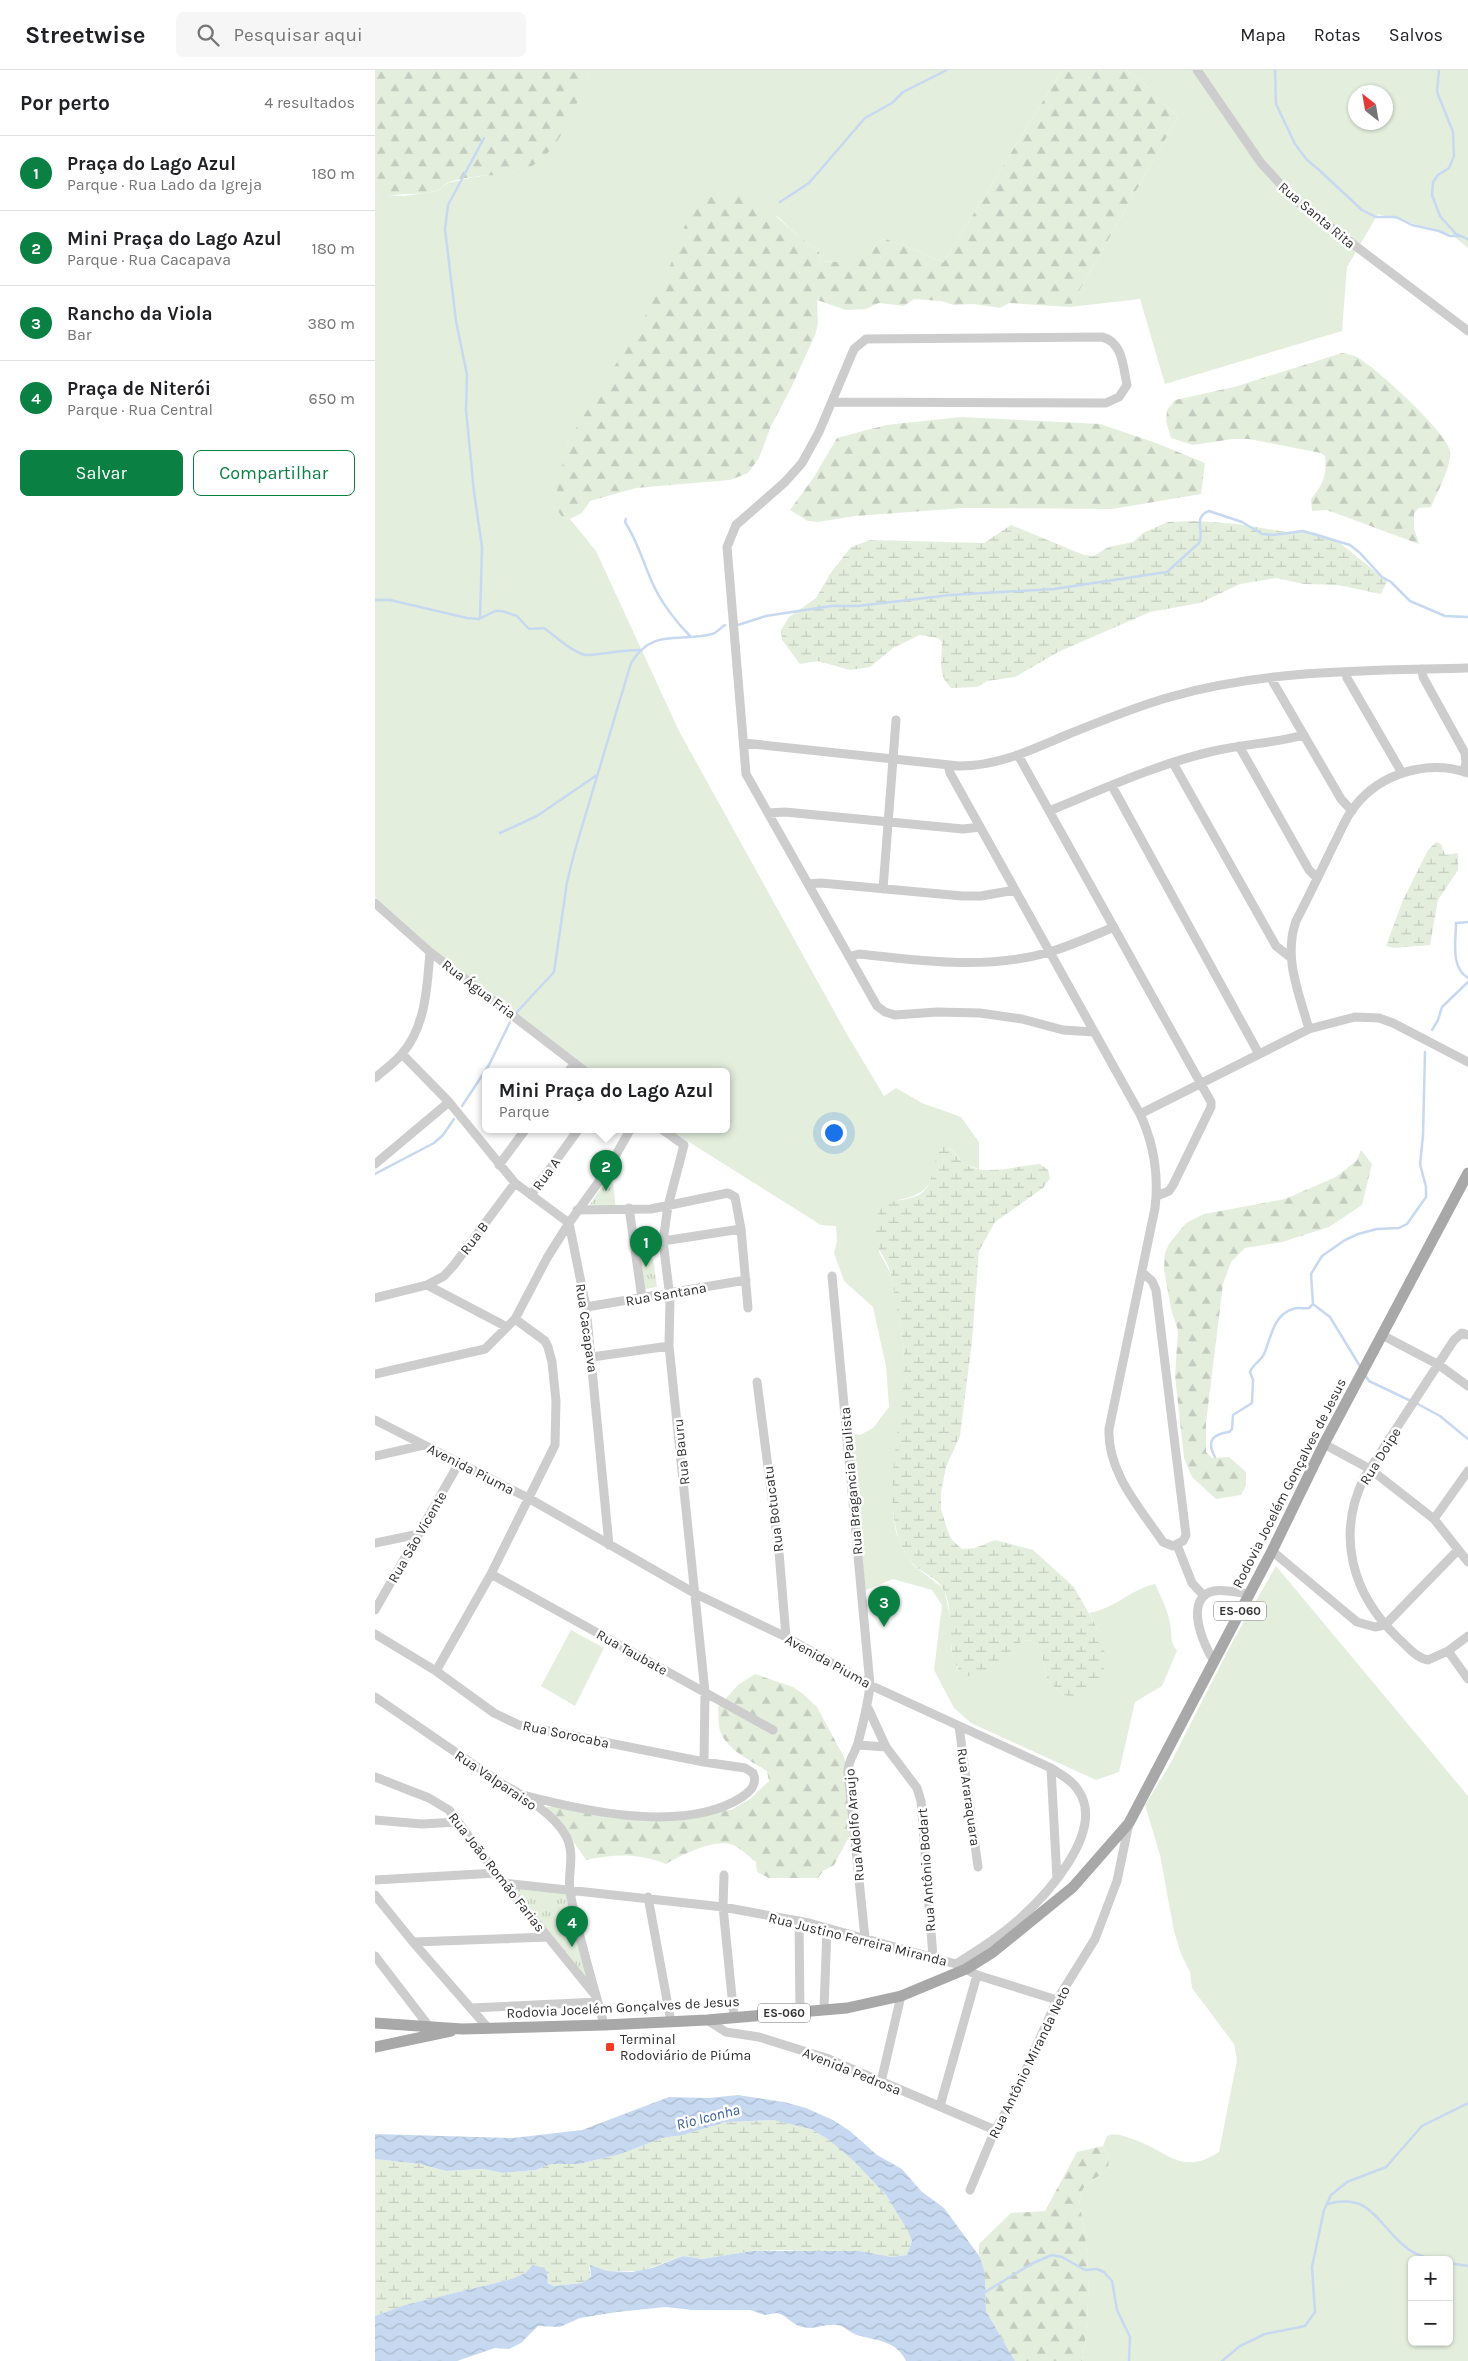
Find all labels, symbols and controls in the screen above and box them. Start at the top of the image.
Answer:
search box [176,12,526,57]
text: Streetwise [25,21,146,49]
icon: search [194,21,222,49]
text: Pesquisar aqui [234,24,363,46]
text: Mapa [1240,24,1286,46]
text: Rotas [1314,24,1361,46]
text: Salvos [1389,24,1443,46]
north arrow [1348,85,1393,130]
text: Por perto [20,91,110,115]
text: 4 resultados [264,93,355,112]
text: Praça do Lago Azul [67,153,236,175]
text: 1 [33,164,39,183]
text: 180 m [312,164,355,183]
text: Parque · Rua Lado da Igreja [67,175,262,194]
street label: Rua Santa Rita [1275,178,1358,252]
text: Mini Praça do Lago Azul [67,228,282,250]
text: 2 [31,239,41,258]
text: 180 m [312,239,355,258]
text: Parque · Rua Cacapava [67,250,231,269]
text: Rancho da Viola [67,303,213,325]
text: 3 [31,314,41,333]
text: 380 m [307,314,355,333]
text: Bar [67,325,92,344]
text: Praça de Niterói [67,378,211,400]
text: 4 [31,389,41,408]
text: 650 m [309,389,355,408]
text: Parque · Rua Central [67,400,213,419]
button: Salvar [20,450,183,496]
button: Compartilhar [193,450,355,496]
street label: Rua Água Fria [439,955,519,1023]
popup [482,1068,730,1133]
text: Mini Praça do Lago Azul [499,1080,713,1102]
text: Parque [499,1102,549,1121]
your location [821,1120,847,1146]
pin: 2 [590,1150,622,1191]
street label: Rua A [529,1155,564,1194]
street label: Rua B [457,1218,492,1258]
pin: 1 [630,1226,662,1267]
street label: Rua Santana [624,1279,708,1310]
street label: Rua Cacapava [572,1282,601,1374]
street label: Rodovia Jocelém Gonçalves de Jesus [1229,1375,1350,1591]
street label: Rua Bragancia Paulista [837,1406,866,1556]
street label: Rua Bauru [670,1418,693,1486]
street label: Rua Doipe [1356,1424,1405,1488]
street label: Avenida Piuma [425,1440,517,1499]
street label: Rua Botucatu [760,1465,787,1553]
street label: Rua São Vicente [384,1489,450,1586]
pin: 3 [868,1586,900,1627]
road number: ES-060 [1214,1602,1266,1620]
street label: Rua Taubate [593,1626,670,1679]
street label: Avenida Piuma [782,1631,873,1692]
street label: Rua Sorocaba [521,1717,611,1752]
street label: Rua Valparaiso [452,1747,540,1814]
street label: Rua Araraquara [953,1747,984,1847]
street label: Rua Adolfo Araujo [841,1768,868,1882]
street label: Rua Antônio Bodart [914,1808,939,1932]
street label: Rua João Romão Farias [445,1809,549,1935]
pin: 4 [556,1906,588,1947]
street label: Rua Justino Ferreira Miranda [767,1909,949,1970]
street label: Rua Antônio Miranda Neto [985,1983,1074,2141]
street label: Rodovia Jocelém Gonçalves de Jesus [506,1993,740,2022]
road number: ES-060 [758,2004,810,2022]
place label: Terminal Rodoviário de Piúma [620,2031,751,2064]
marker: Terminal Rodoviário de Piúma [604,2041,616,2053]
street label: Avenida Pedrosa [800,2044,904,2099]
water label: Rio Iconha [674,2100,742,2134]
map controls [1408,2256,1453,2346]
button: + [1408,2256,1453,2301]
button: − [1408,2301,1453,2346]

